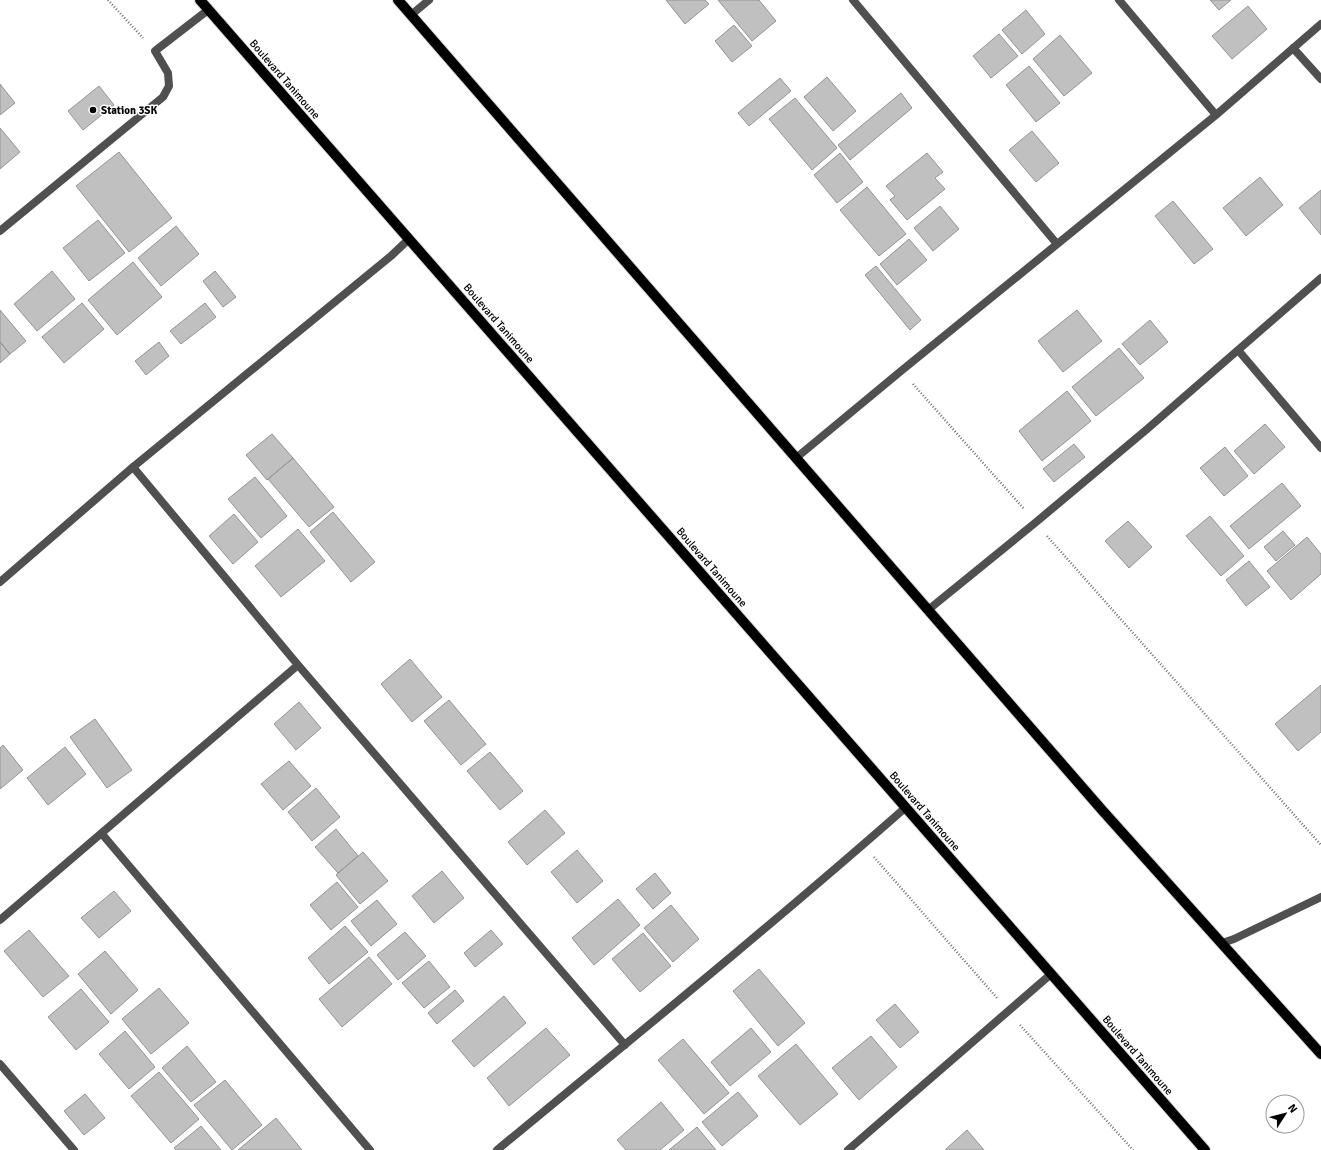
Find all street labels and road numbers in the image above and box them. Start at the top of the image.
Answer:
street label: Boulevard Tanimoune [247,37,323,122]
street label: Boulevard Tanimoune [461,281,537,366]
street label: Boulevard Tanimoune [674,525,750,610]
street label: Boulevard Tanimoune [887,769,963,854]
street label: Boulevard Tanimoune [1100,1013,1176,1098]

